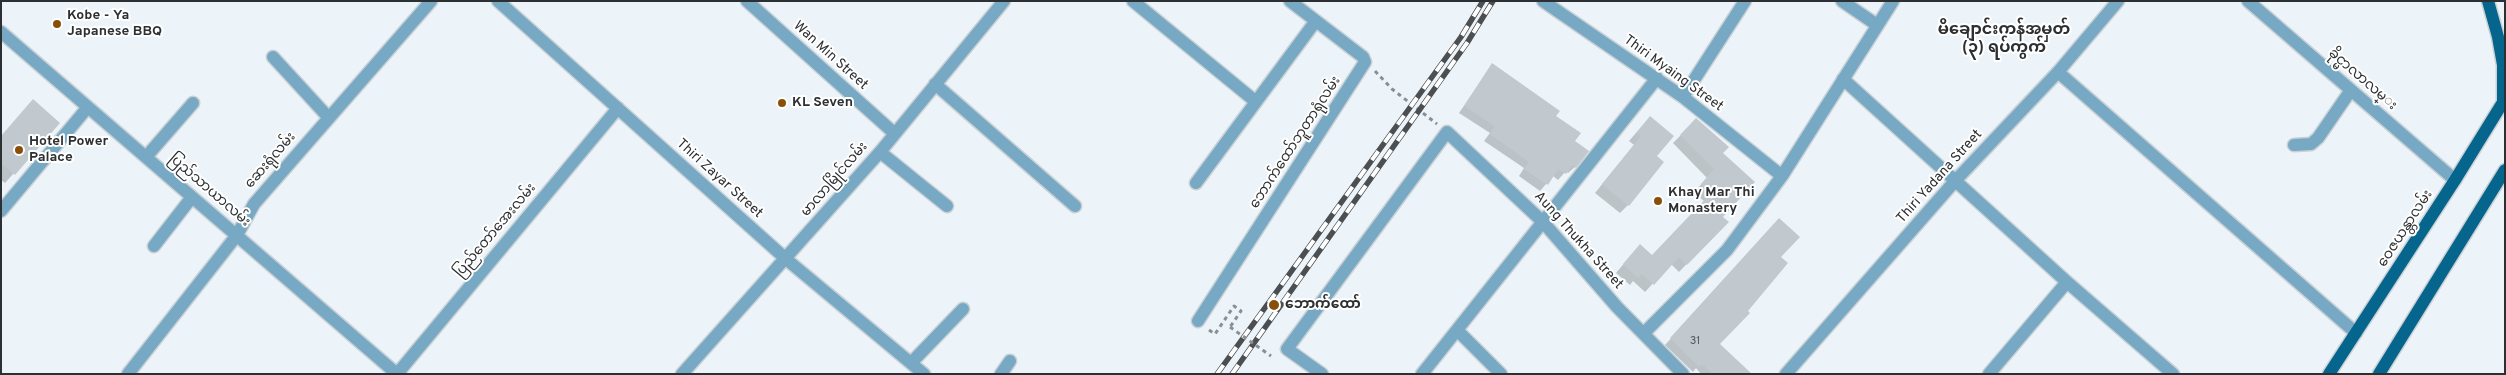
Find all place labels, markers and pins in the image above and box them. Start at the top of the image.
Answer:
place label: Kobe - Ya Japanese BBQ [67,8,162,40]
marker: Kobe - Ya Japanese BBQ [51,18,63,30]
place label: KL Seven [792,95,853,111]
marker: KL Seven [776,97,788,109]
place label: Hotel Power Palace [29,134,108,166]
marker: Hotel Power Palace [13,144,25,156]
place label: Khay Mar Thi Monastery [1668,185,1755,218]
marker: Khay Mar Thi Monastery [1652,195,1664,207]
place label: ဘောက်ထော် [1285,297,1361,313]
marker: ဘောက်ထော် [1267,298,1281,312]

